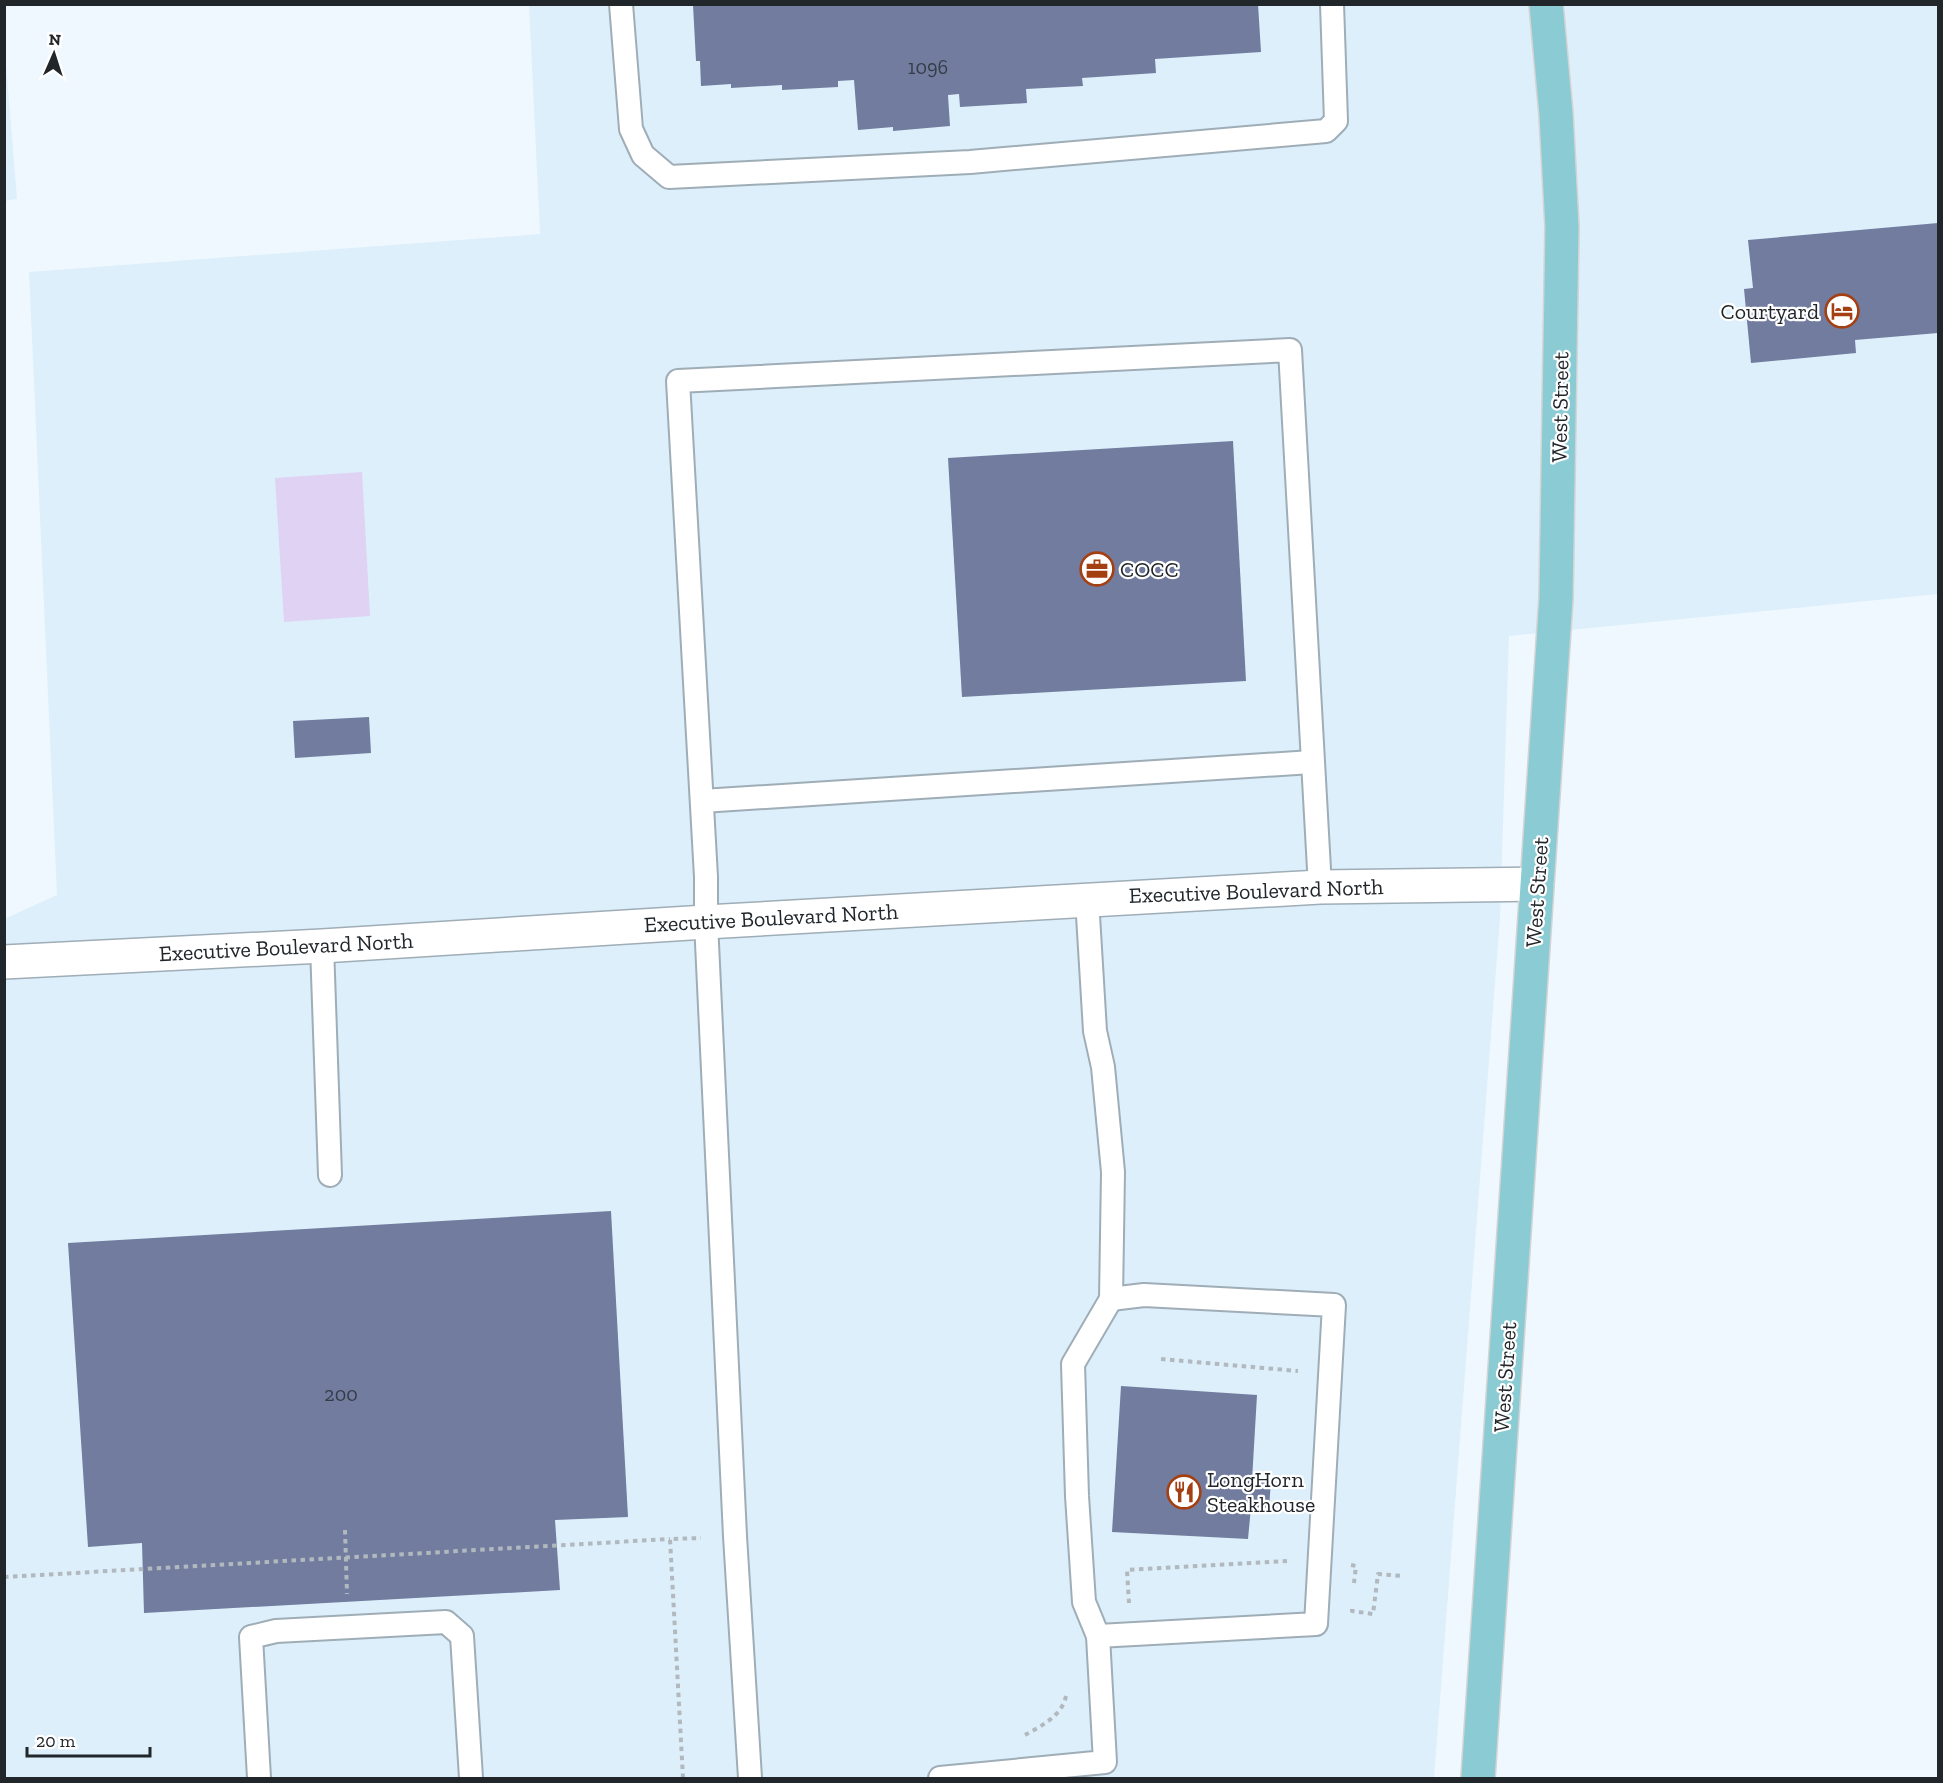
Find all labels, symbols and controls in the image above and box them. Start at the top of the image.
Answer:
north arrow [24,24,84,84]
text: N [48,30,61,49]
house number: 1096 [908,55,948,79]
hotel icon: Courtyard [1824,293,1860,329]
place label: Courtyard [1721,298,1819,325]
street label: West Street [1546,351,1574,463]
office icon: COCC [1079,551,1115,587]
place label: COCC [1120,556,1179,583]
street label: West Street [1520,835,1554,948]
street label: Executive Boulevard North [1128,873,1384,909]
street label: Executive Boulevard North [643,898,899,938]
street label: Executive Boulevard North [158,927,414,967]
street label: West Street [1488,1320,1522,1433]
house number: 200 [324,1382,358,1406]
place label: LongHorn Steakhouse [1207,1466,1315,1518]
restaurant icon: LongHorn Steakhouse [1166,1474,1202,1510]
scale bar [27,1720,150,1758]
text: 20 m [36,1730,76,1752]

